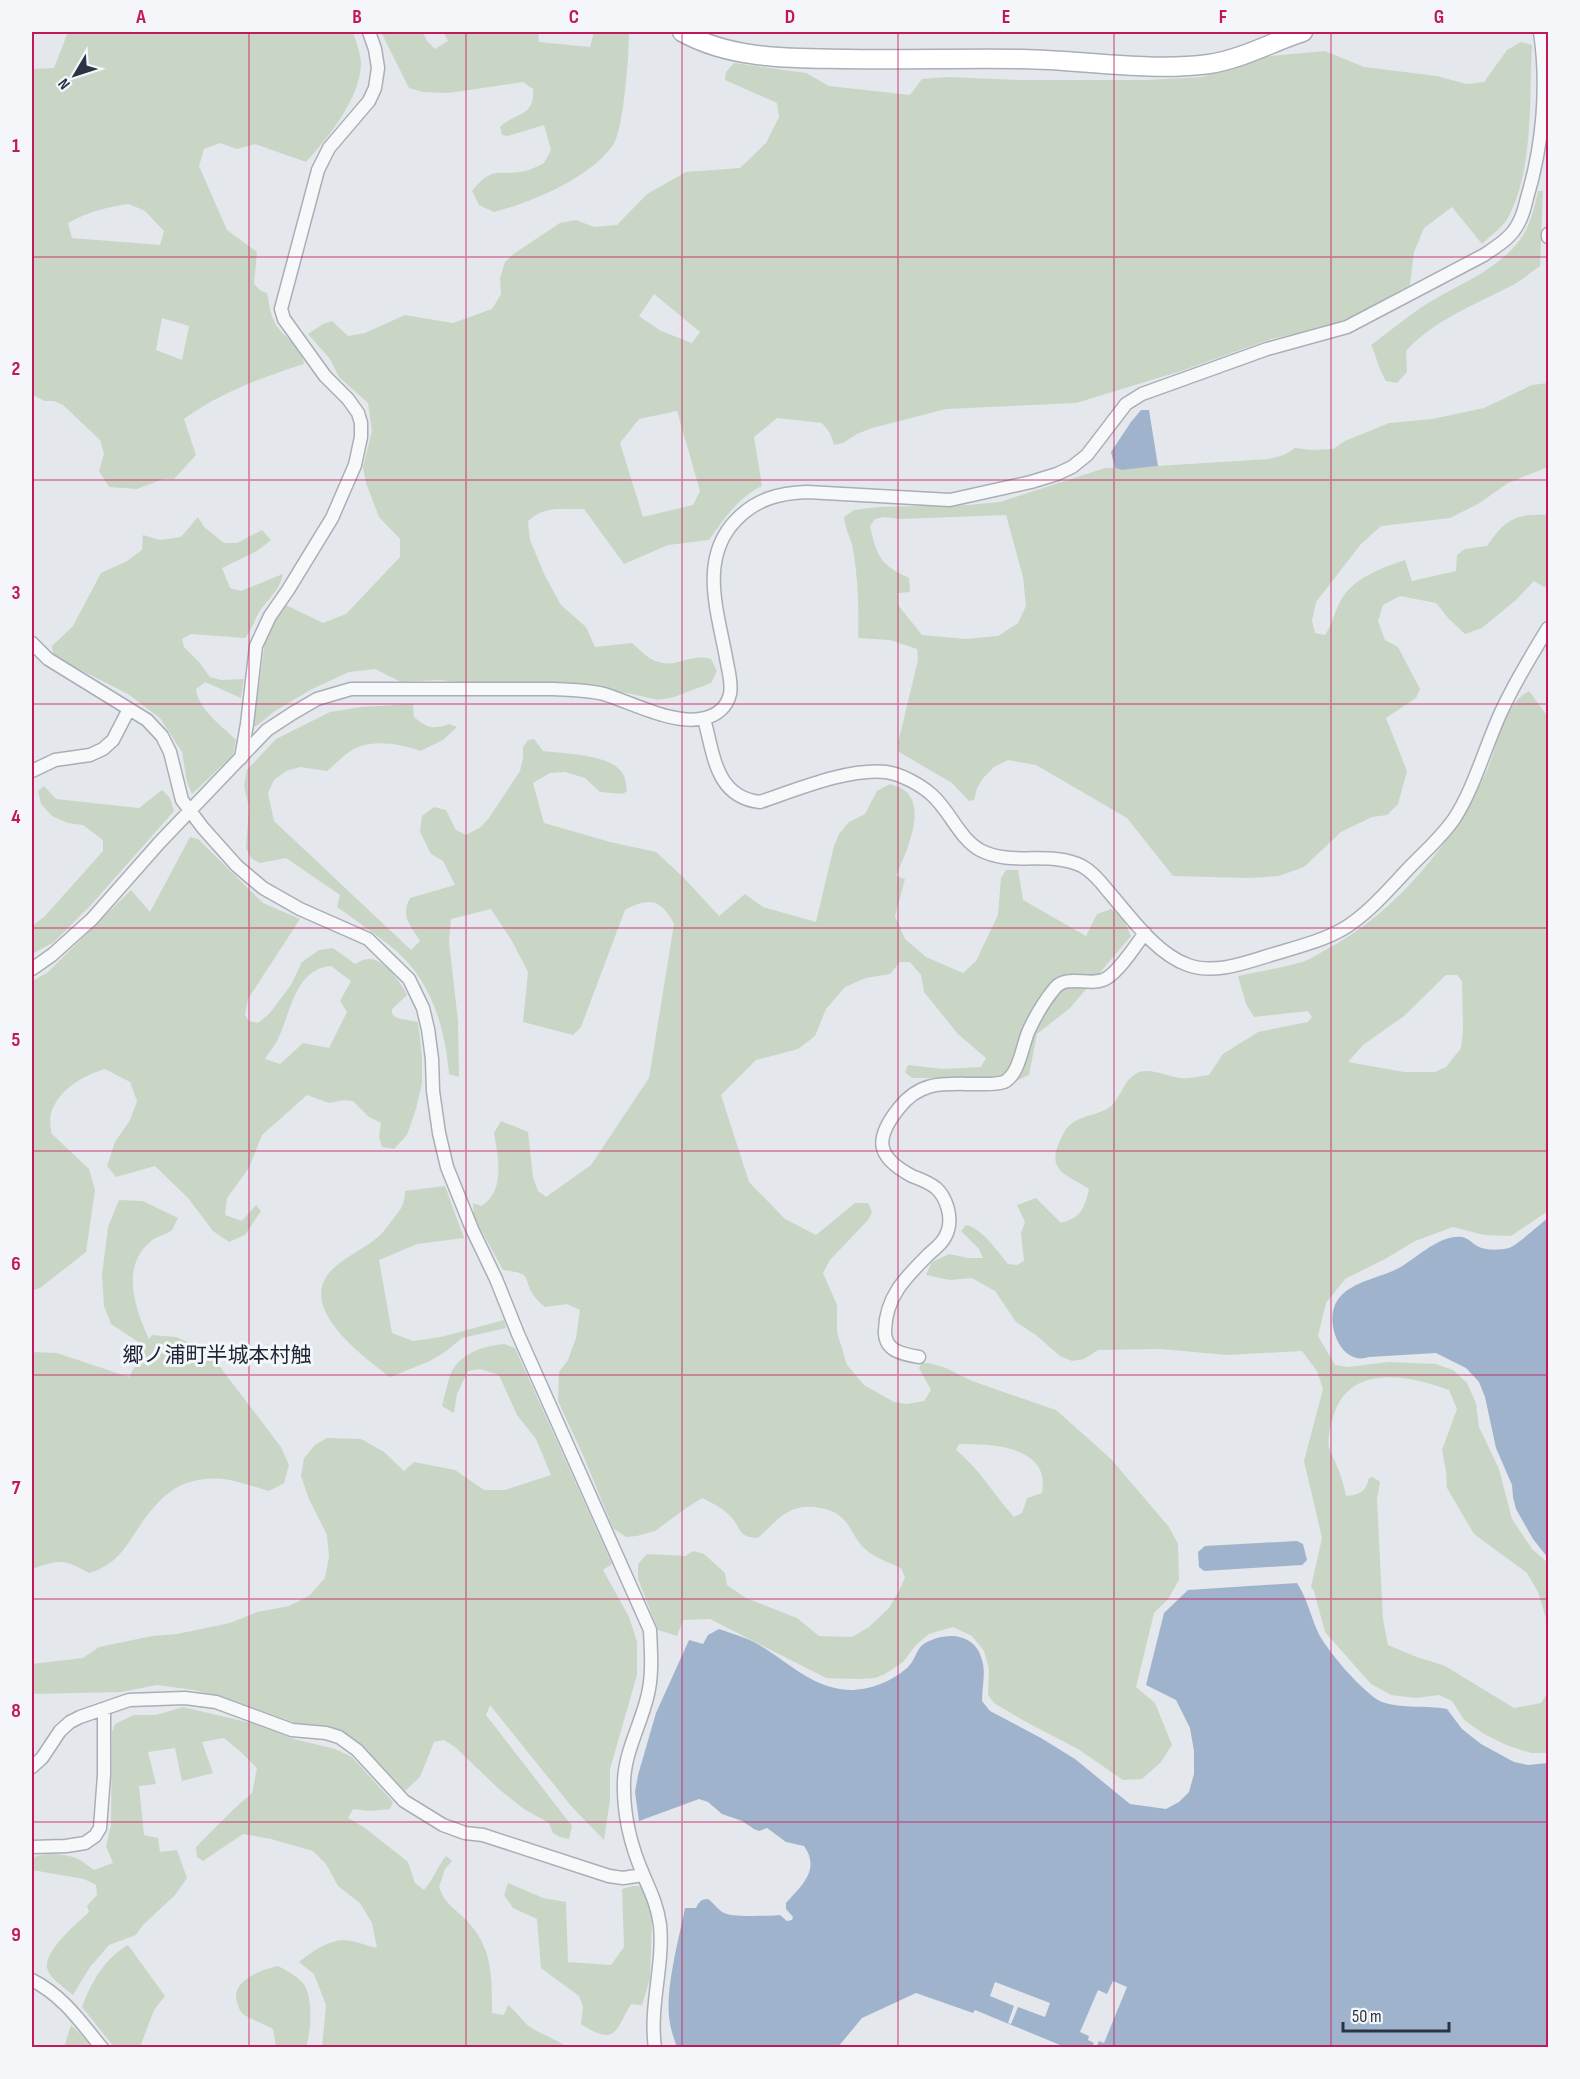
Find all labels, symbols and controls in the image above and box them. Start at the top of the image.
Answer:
text: A [135,5,146,29]
text: B [352,5,362,29]
text: C [569,5,579,29]
text: D [785,5,795,29]
text: E [1002,5,1010,29]
text: F [1219,5,1227,29]
text: G [1434,5,1444,29]
north arrow [45,45,105,105]
text: N [54,74,75,93]
text: 1 [12,134,20,158]
text: 2 [12,357,20,381]
text: 3 [12,581,21,605]
text: 4 [11,805,21,829]
text: 5 [12,1028,21,1052]
text: 6 [11,1252,21,1276]
district label: 郷ノ浦町半城本村触 [123,1343,312,1368]
text: 7 [12,1476,21,1500]
text: 8 [11,1699,21,1723]
text: 9 [11,1923,21,1947]
scale bar [1343,1995,1450,2033]
text: 50 m [1352,2006,1382,2027]

